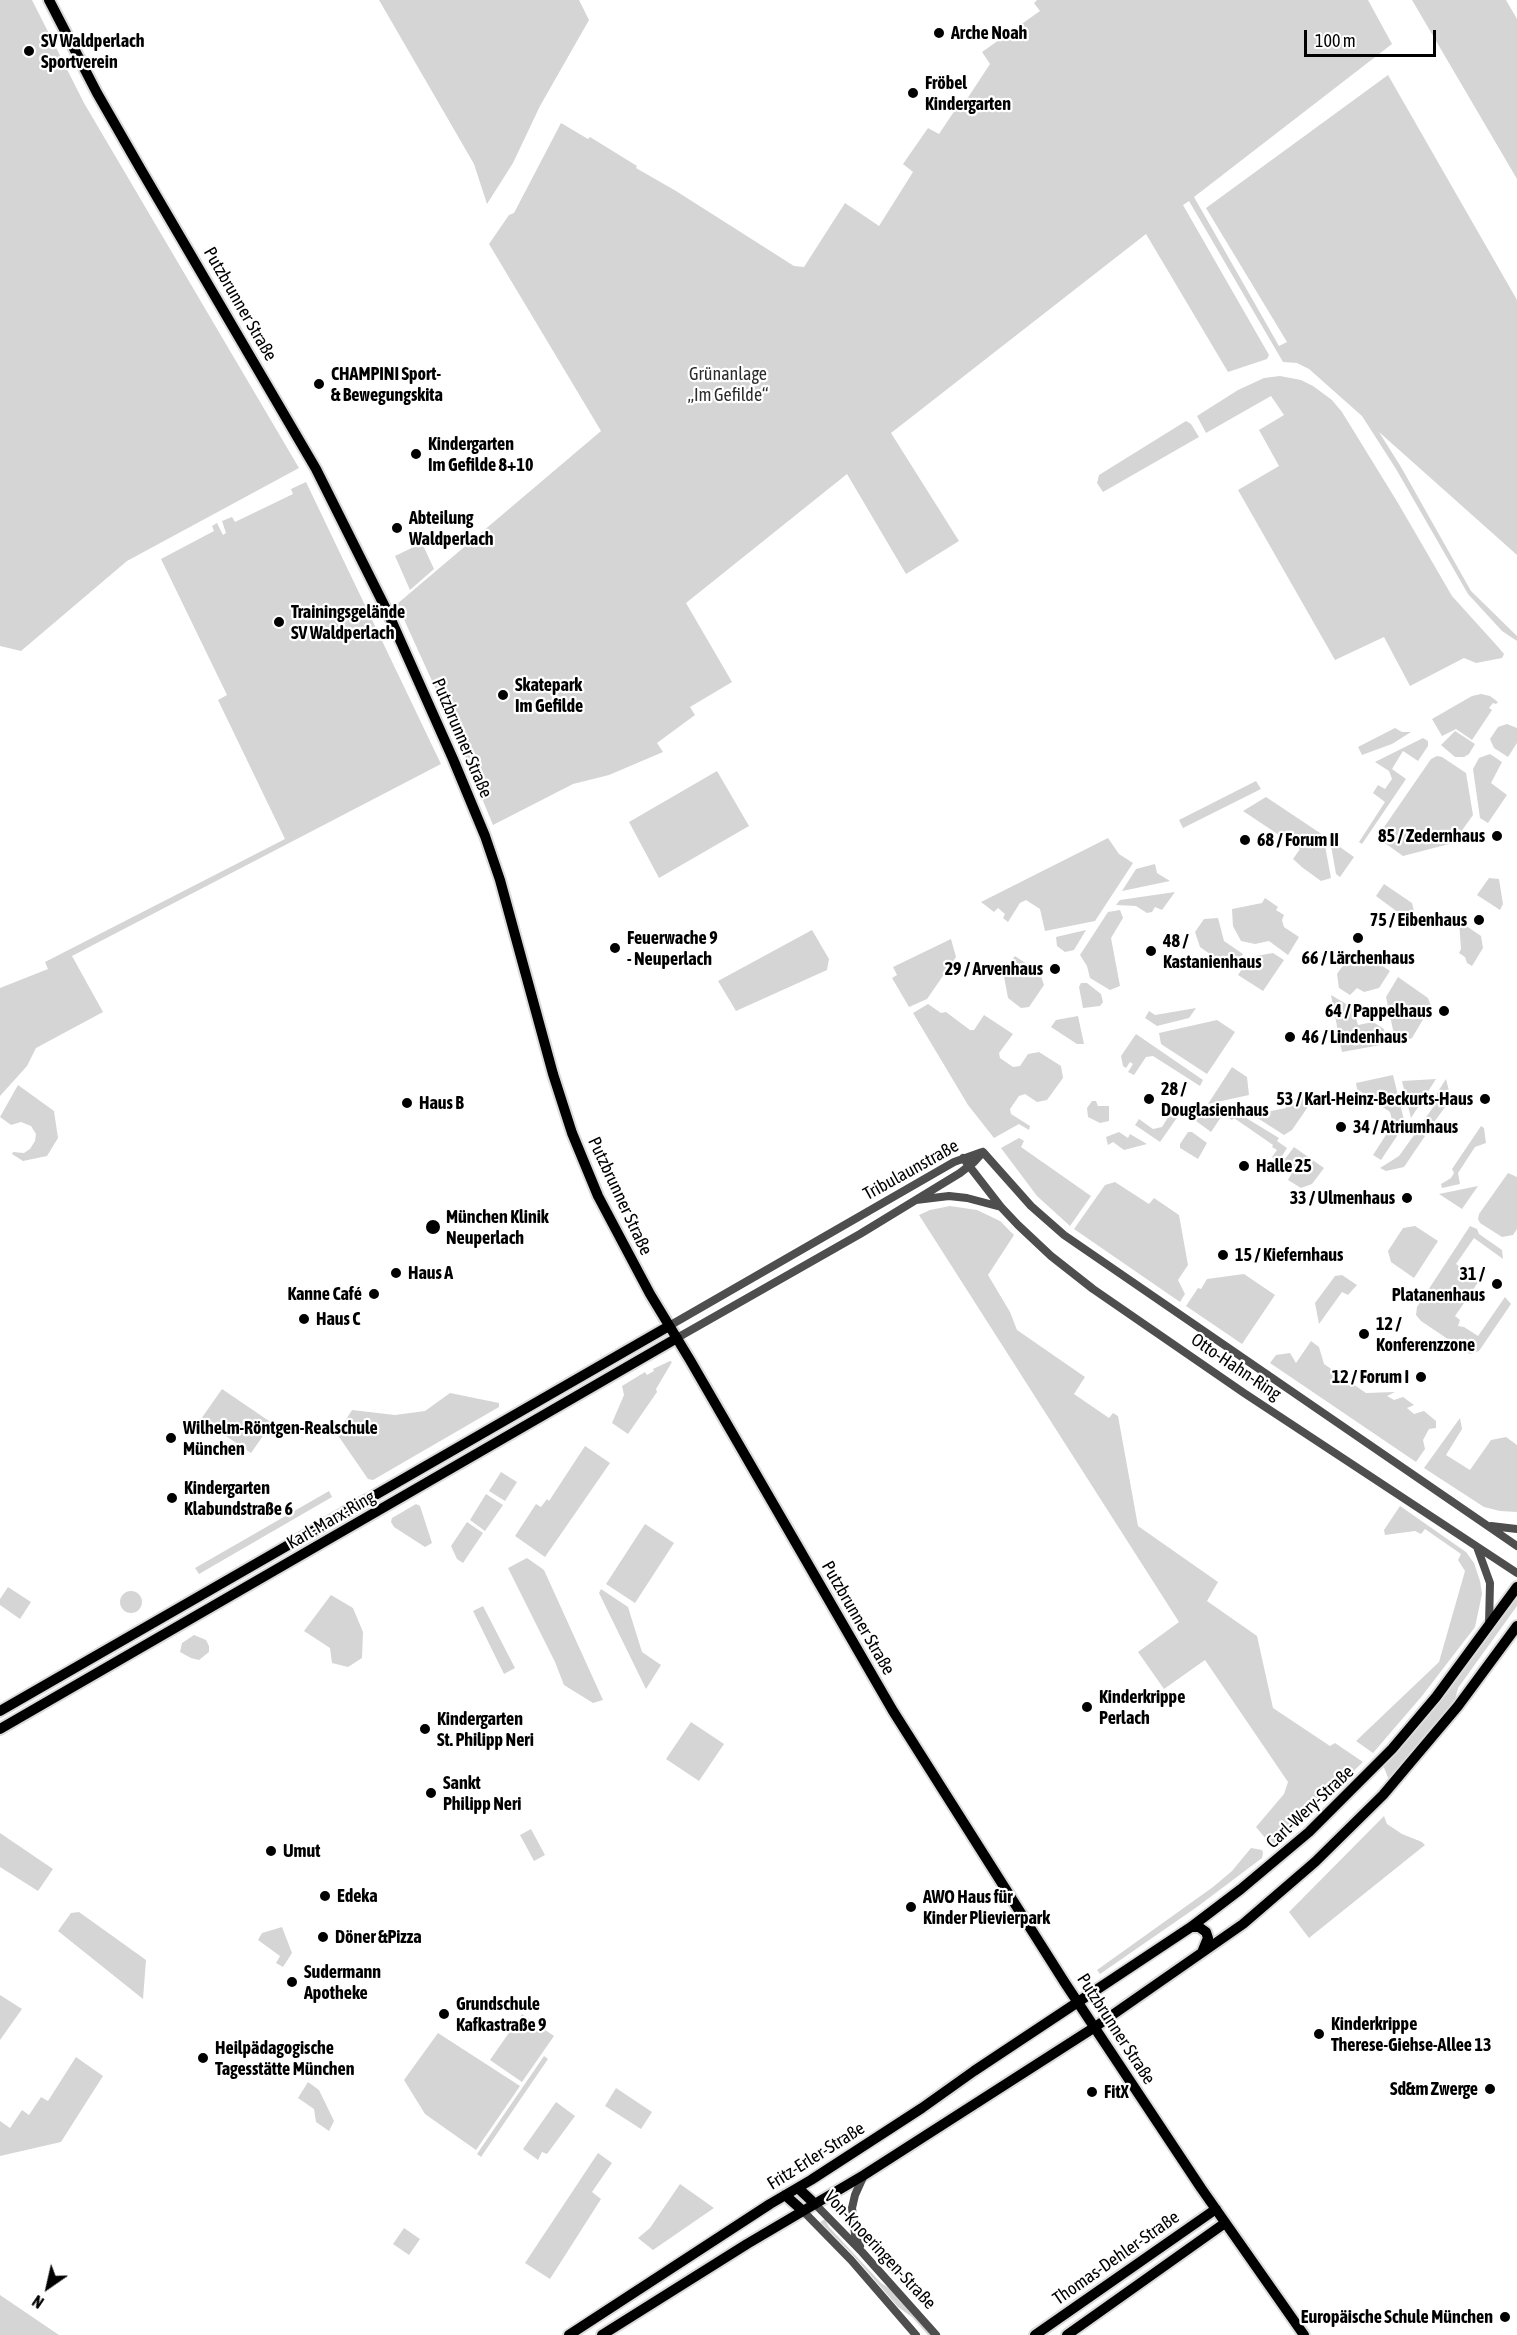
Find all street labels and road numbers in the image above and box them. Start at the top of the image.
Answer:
street label: Putzbrunner Straße [199,243,281,365]
street label: Putzbrunner Straße [427,675,497,801]
street label: Putzbrunner Straße [583,1134,657,1258]
street label: Tribulaunstraße [860,1135,962,1205]
street label: Otto-Hahn-Ring [1187,1329,1285,1405]
street label: Karl-Marx-Ring [283,1486,379,1554]
street label: Putzbrunner Straße [817,1557,899,1679]
street label: Carl-Wery-Straße [1262,1761,1358,1853]
street label: Putzbrunner Straße [1072,1970,1160,2088]
street label: Fritz-Erler-Straße [763,2117,869,2195]
street label: Von-Knoeringen-Straße [820,2186,940,2314]
street label: Thomas-Dehler-Straße [1049,2206,1183,2310]

